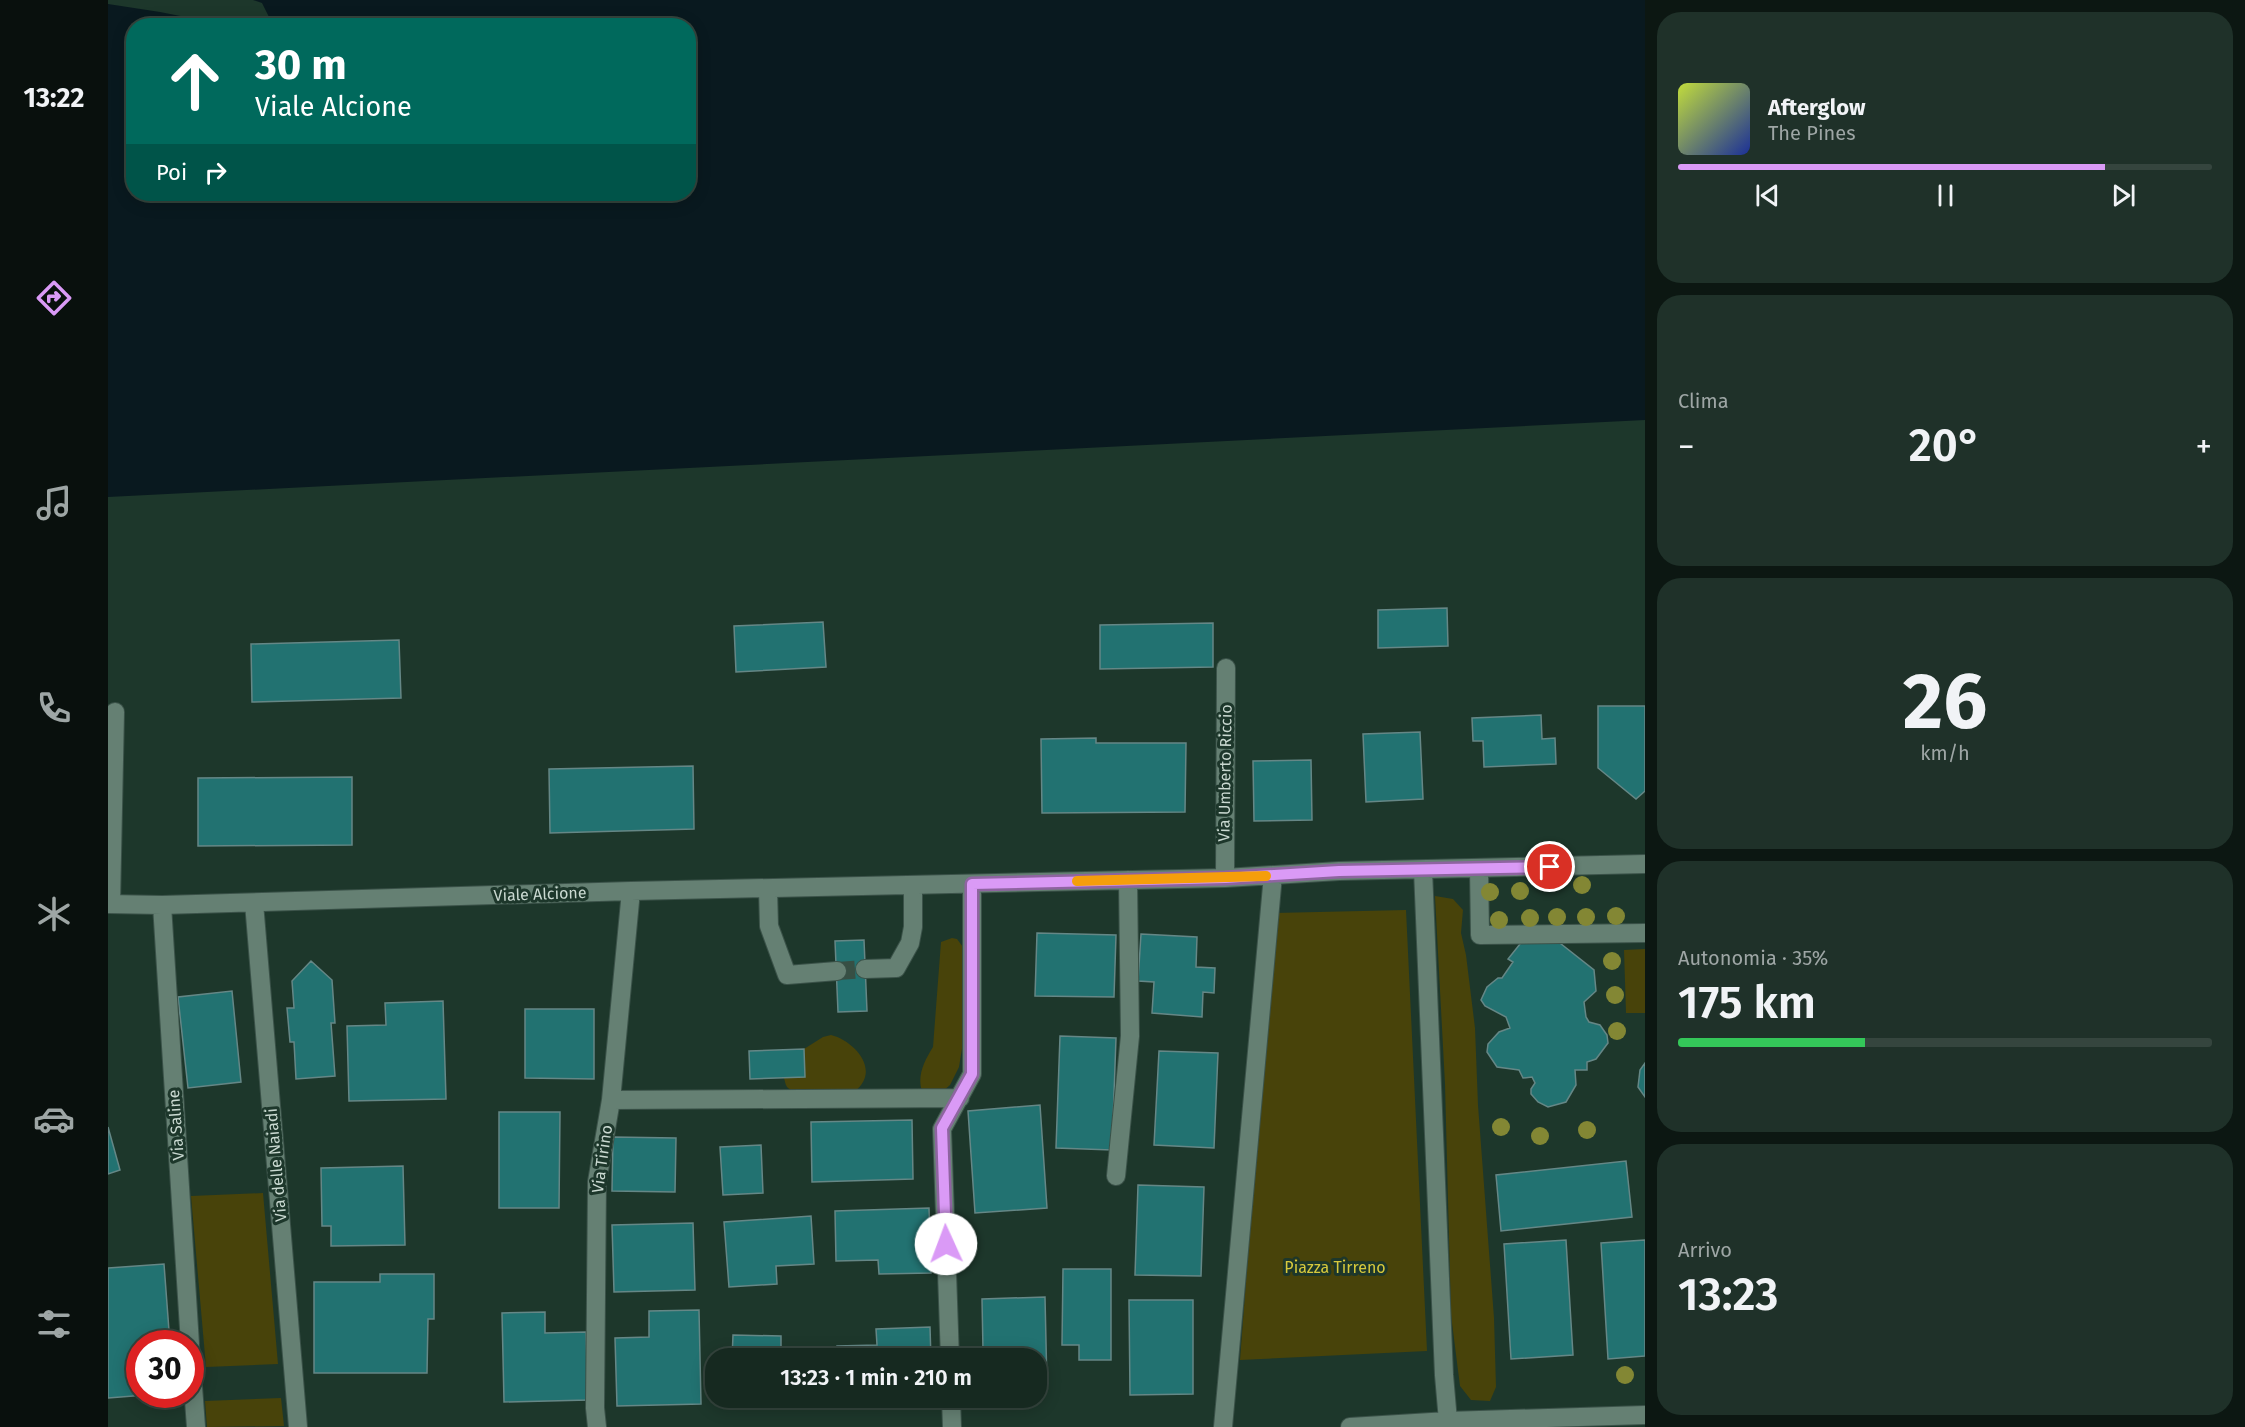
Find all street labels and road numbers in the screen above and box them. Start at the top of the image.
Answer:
street label: Via Umberto Riccio [1214,704,1236,842]
street label: Viale Alcione [493,883,587,905]
street label: Via Saline [164,1089,188,1161]
street label: Via delle Naiadi [262,1107,290,1223]
street label: Via Tirino [588,1124,616,1194]

